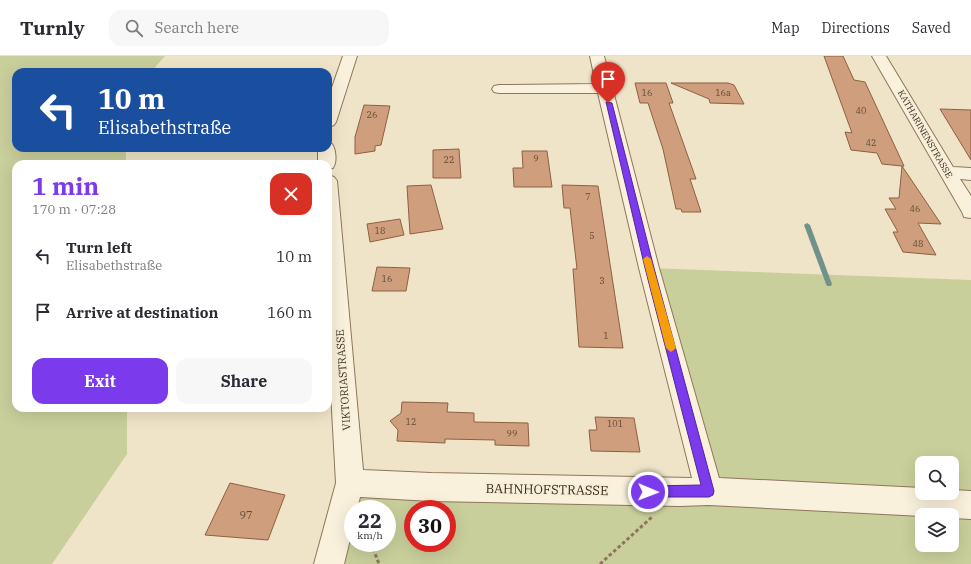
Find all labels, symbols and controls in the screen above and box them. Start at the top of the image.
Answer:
search box [109,10,389,46]
text: Turnly [20,16,85,40]
icon: search [123,17,145,39]
text: Search here [155,18,239,37]
text: Map [771,19,800,37]
text: Directions [822,19,890,37]
text: Saved [912,19,951,37]
pin [591,62,625,103]
icon: arrive [597,68,619,90]
text: 10 m [98,80,165,117]
icon: left [32,84,84,136]
house number: 16 [642,87,652,98]
house number: 16a [715,87,731,98]
street label: KATHARINENSTRASSE [896,88,955,180]
house number: 40 [856,105,866,116]
house number: 26 [367,109,377,120]
text: Elisabethstraße [98,116,231,139]
house number: 42 [866,137,876,148]
house number: 9 [533,153,539,164]
house number: 22 [444,154,454,165]
text: 1 min [32,170,99,202]
button: close [270,173,312,215]
house number: 7 [585,191,591,202]
text: 170 m · 07:28 [32,201,116,218]
house number: 46 [910,203,920,214]
house number: 18 [375,225,385,236]
house number: 5 [589,230,595,241]
text: Turn left [66,238,132,257]
house number: 48 [913,238,923,249]
icon: left [32,245,54,267]
text: 10 m [276,247,312,266]
text: Elisabethstraße [66,257,162,274]
house number: 16 [382,273,392,284]
house number: 3 [599,275,605,286]
icon: arrive [32,301,54,323]
text: Arrive at destination [66,303,218,322]
text: 160 m [267,303,312,322]
street label: VIKTORIASTRASSE [332,329,354,431]
house number: 1 [603,330,609,341]
button: Exit [32,358,168,404]
button: Share [176,358,312,404]
house number: 12 [406,416,416,427]
house number: 101 [607,418,623,429]
house number: 99 [507,428,517,439]
map controls [915,456,959,552]
button: search [915,456,959,500]
position arrow [627,471,669,513]
street label: BAHNHOFSTRASSE [486,480,608,499]
speed limit sign: 30 [404,500,456,552]
text: 22 [358,507,382,534]
house number: 97 [239,508,253,522]
button: layers [915,508,959,552]
text: km/h [357,529,383,542]

